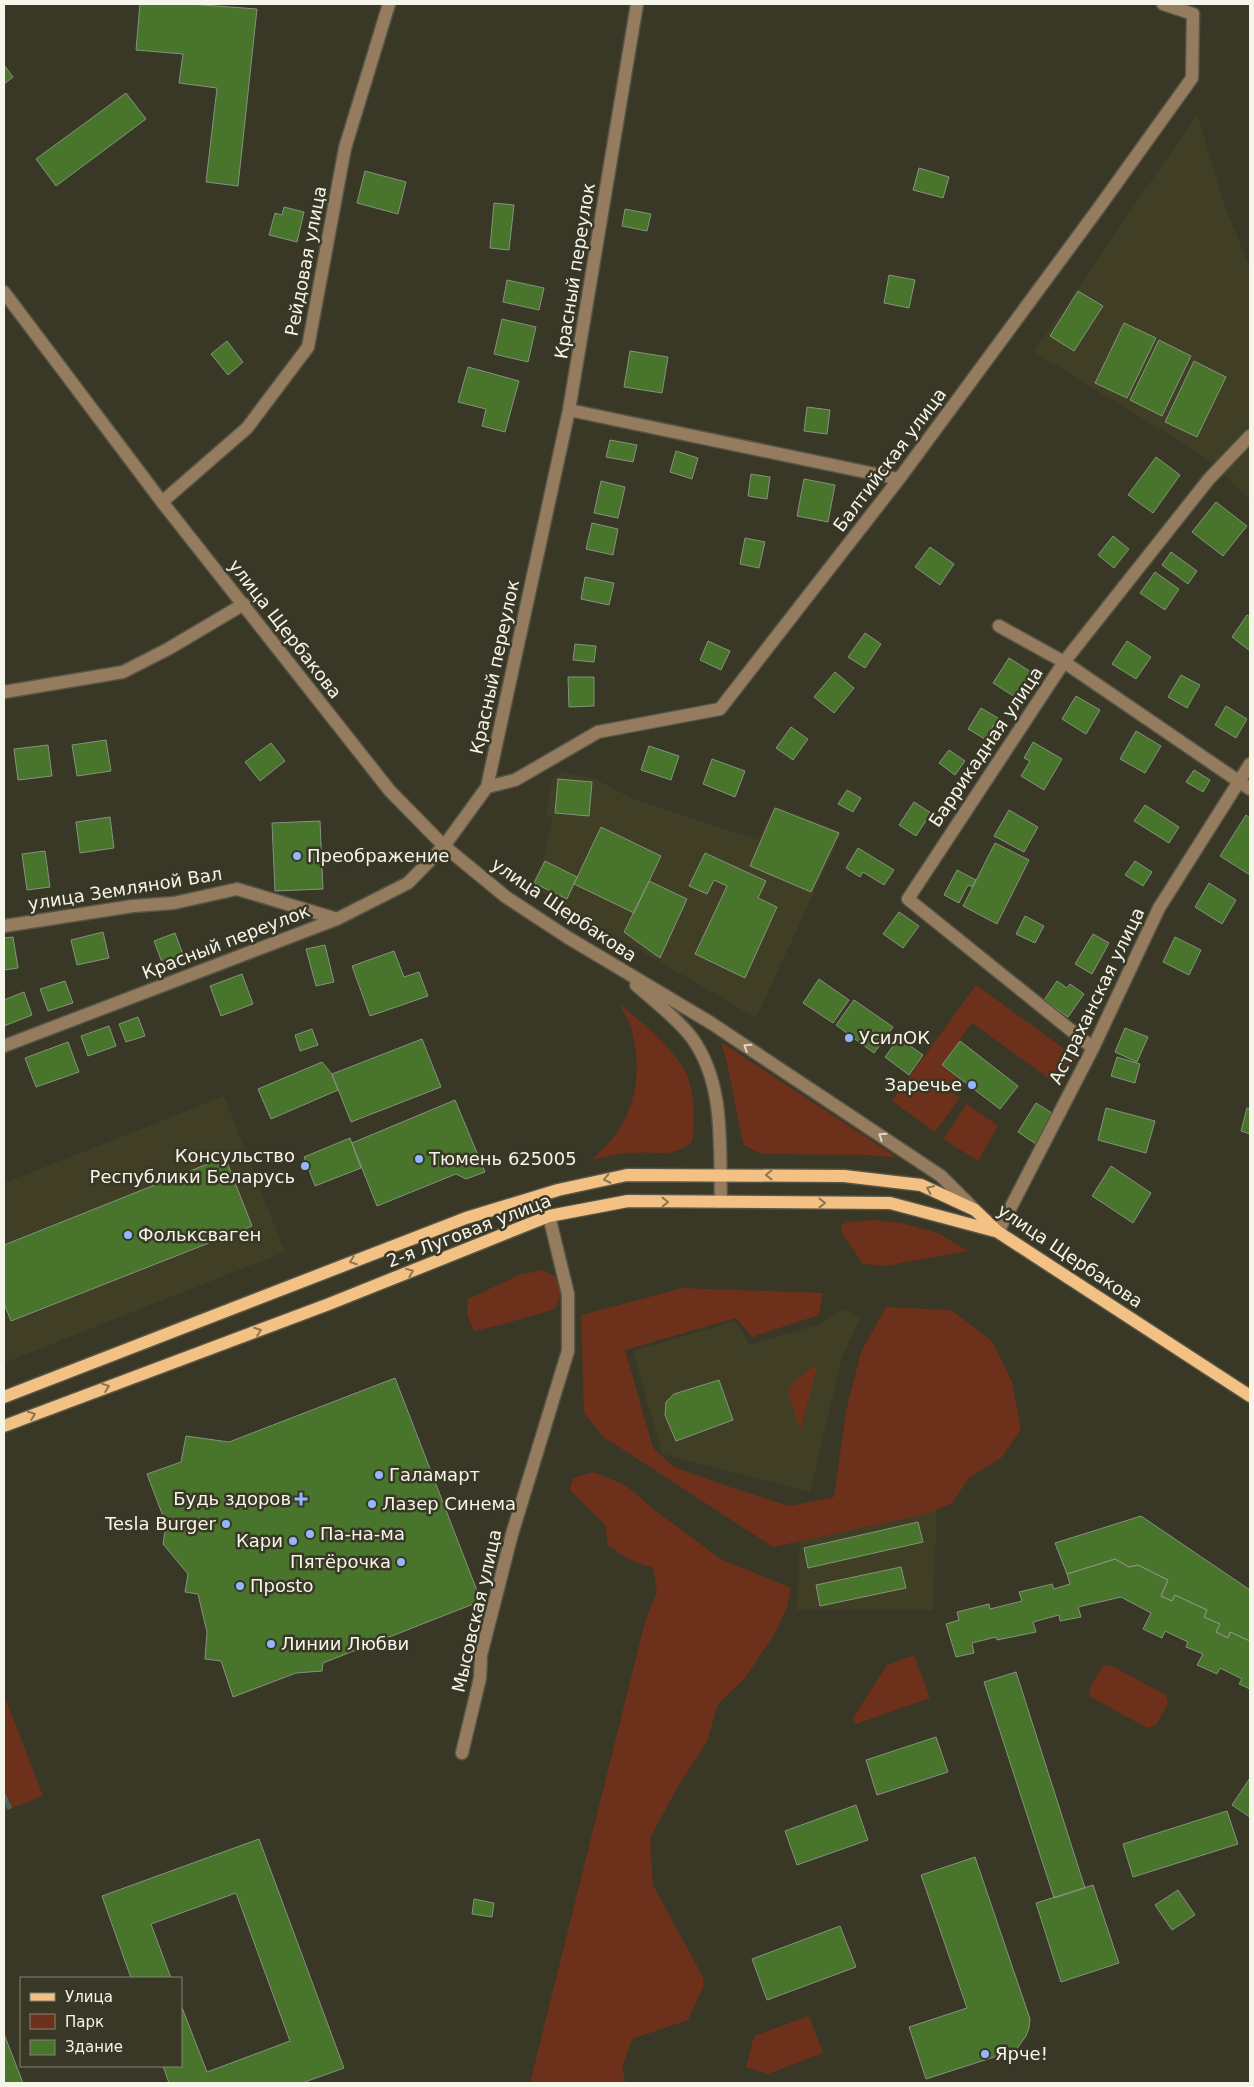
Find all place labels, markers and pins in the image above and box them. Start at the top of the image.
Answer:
place label: Преображение [307,845,449,866]
marker: Преображение [291,850,303,862]
place label: УсилОК [859,1027,930,1048]
marker: УсилОК [843,1032,855,1044]
place label: Заречье [885,1074,962,1095]
marker: Заречье [966,1079,978,1091]
place label: Консульство Республики Беларусь [90,1145,295,1187]
place label: Тюмень 625005 [428,1148,577,1169]
marker: Тюмень 625005 [413,1153,425,1165]
marker: Консульство Республики Беларусь [299,1160,311,1172]
place label: Фольксваген [138,1224,261,1245]
marker: Фольксваген [122,1229,134,1241]
place label: Галамарт [389,1464,480,1485]
marker: Галамарт [373,1469,385,1481]
place label: Будь здоров [173,1488,291,1509]
marker: Будь здоров [295,1493,307,1505]
place label: Лазер Синема [382,1493,516,1514]
marker: Лазер Синема [366,1498,378,1510]
place label: Tesla Burger [104,1513,217,1534]
marker: Tesla Burger [220,1518,232,1530]
place label: Па-на-ма [320,1523,405,1544]
marker: Па-на-ма [304,1528,316,1540]
place label: Кари [236,1530,283,1551]
marker: Кари [287,1535,299,1547]
place label: Пятёрочка [290,1551,391,1572]
marker: Пятёрочка [395,1556,407,1568]
place label: Проsto [250,1575,313,1596]
marker: Проsto [234,1580,246,1592]
place label: Линии Любви [281,1633,409,1654]
marker: Линии Любви [265,1638,277,1650]
place label: Ярче! [995,2043,1048,2064]
marker: Ярче! [979,2048,991,2060]

